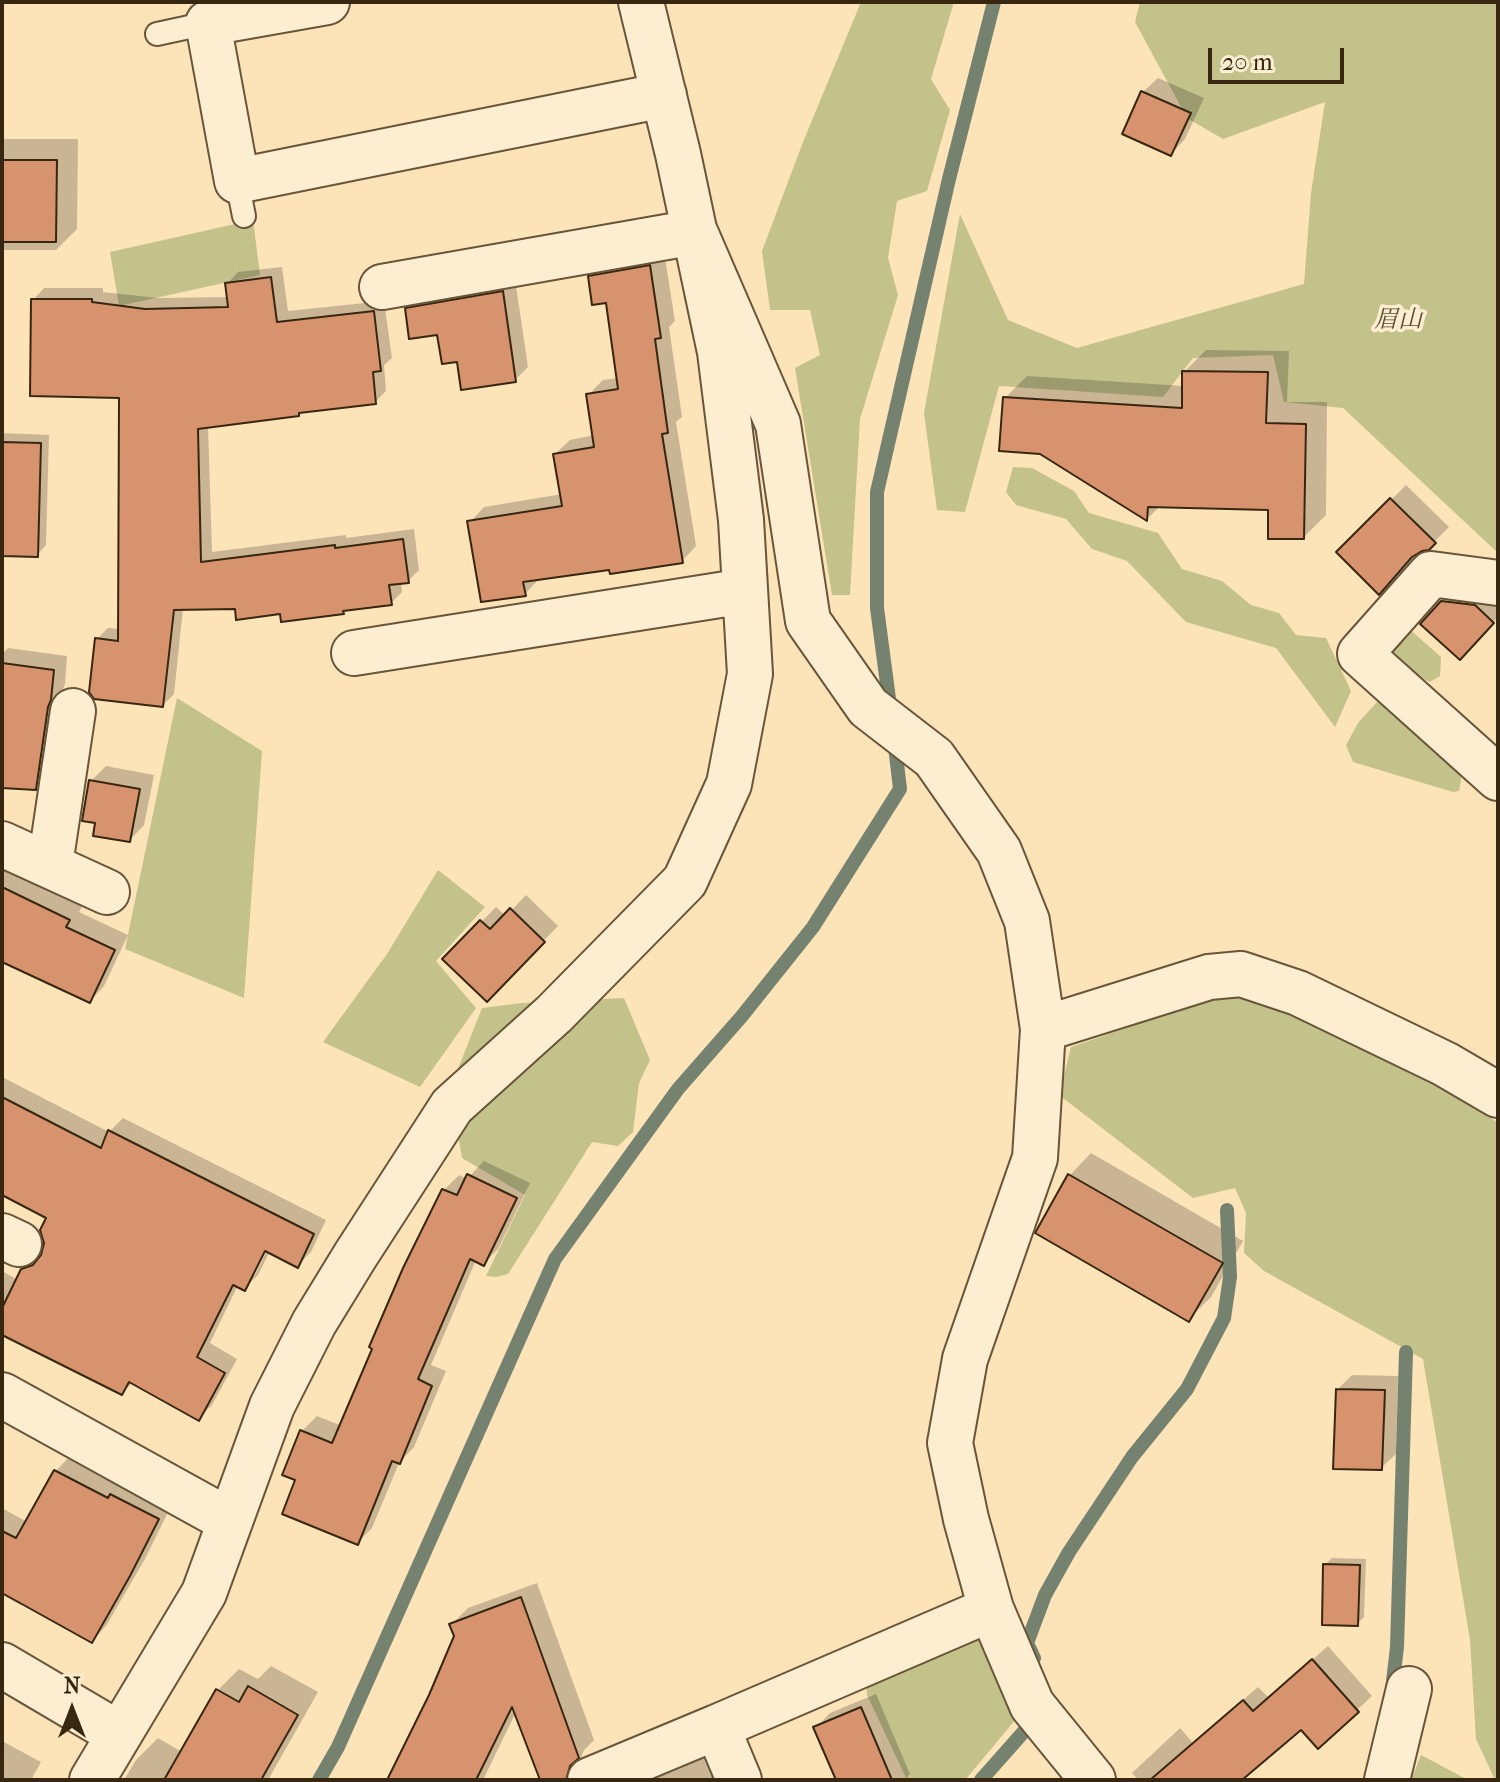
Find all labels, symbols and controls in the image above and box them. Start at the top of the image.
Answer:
scale bar [1212,32,1348,82]
text: 20 m [1222,48,1273,76]
park label: 眉山 [1374,307,1422,335]
north arrow [32,1670,112,1750]
text: N [64,1673,80,1699]

